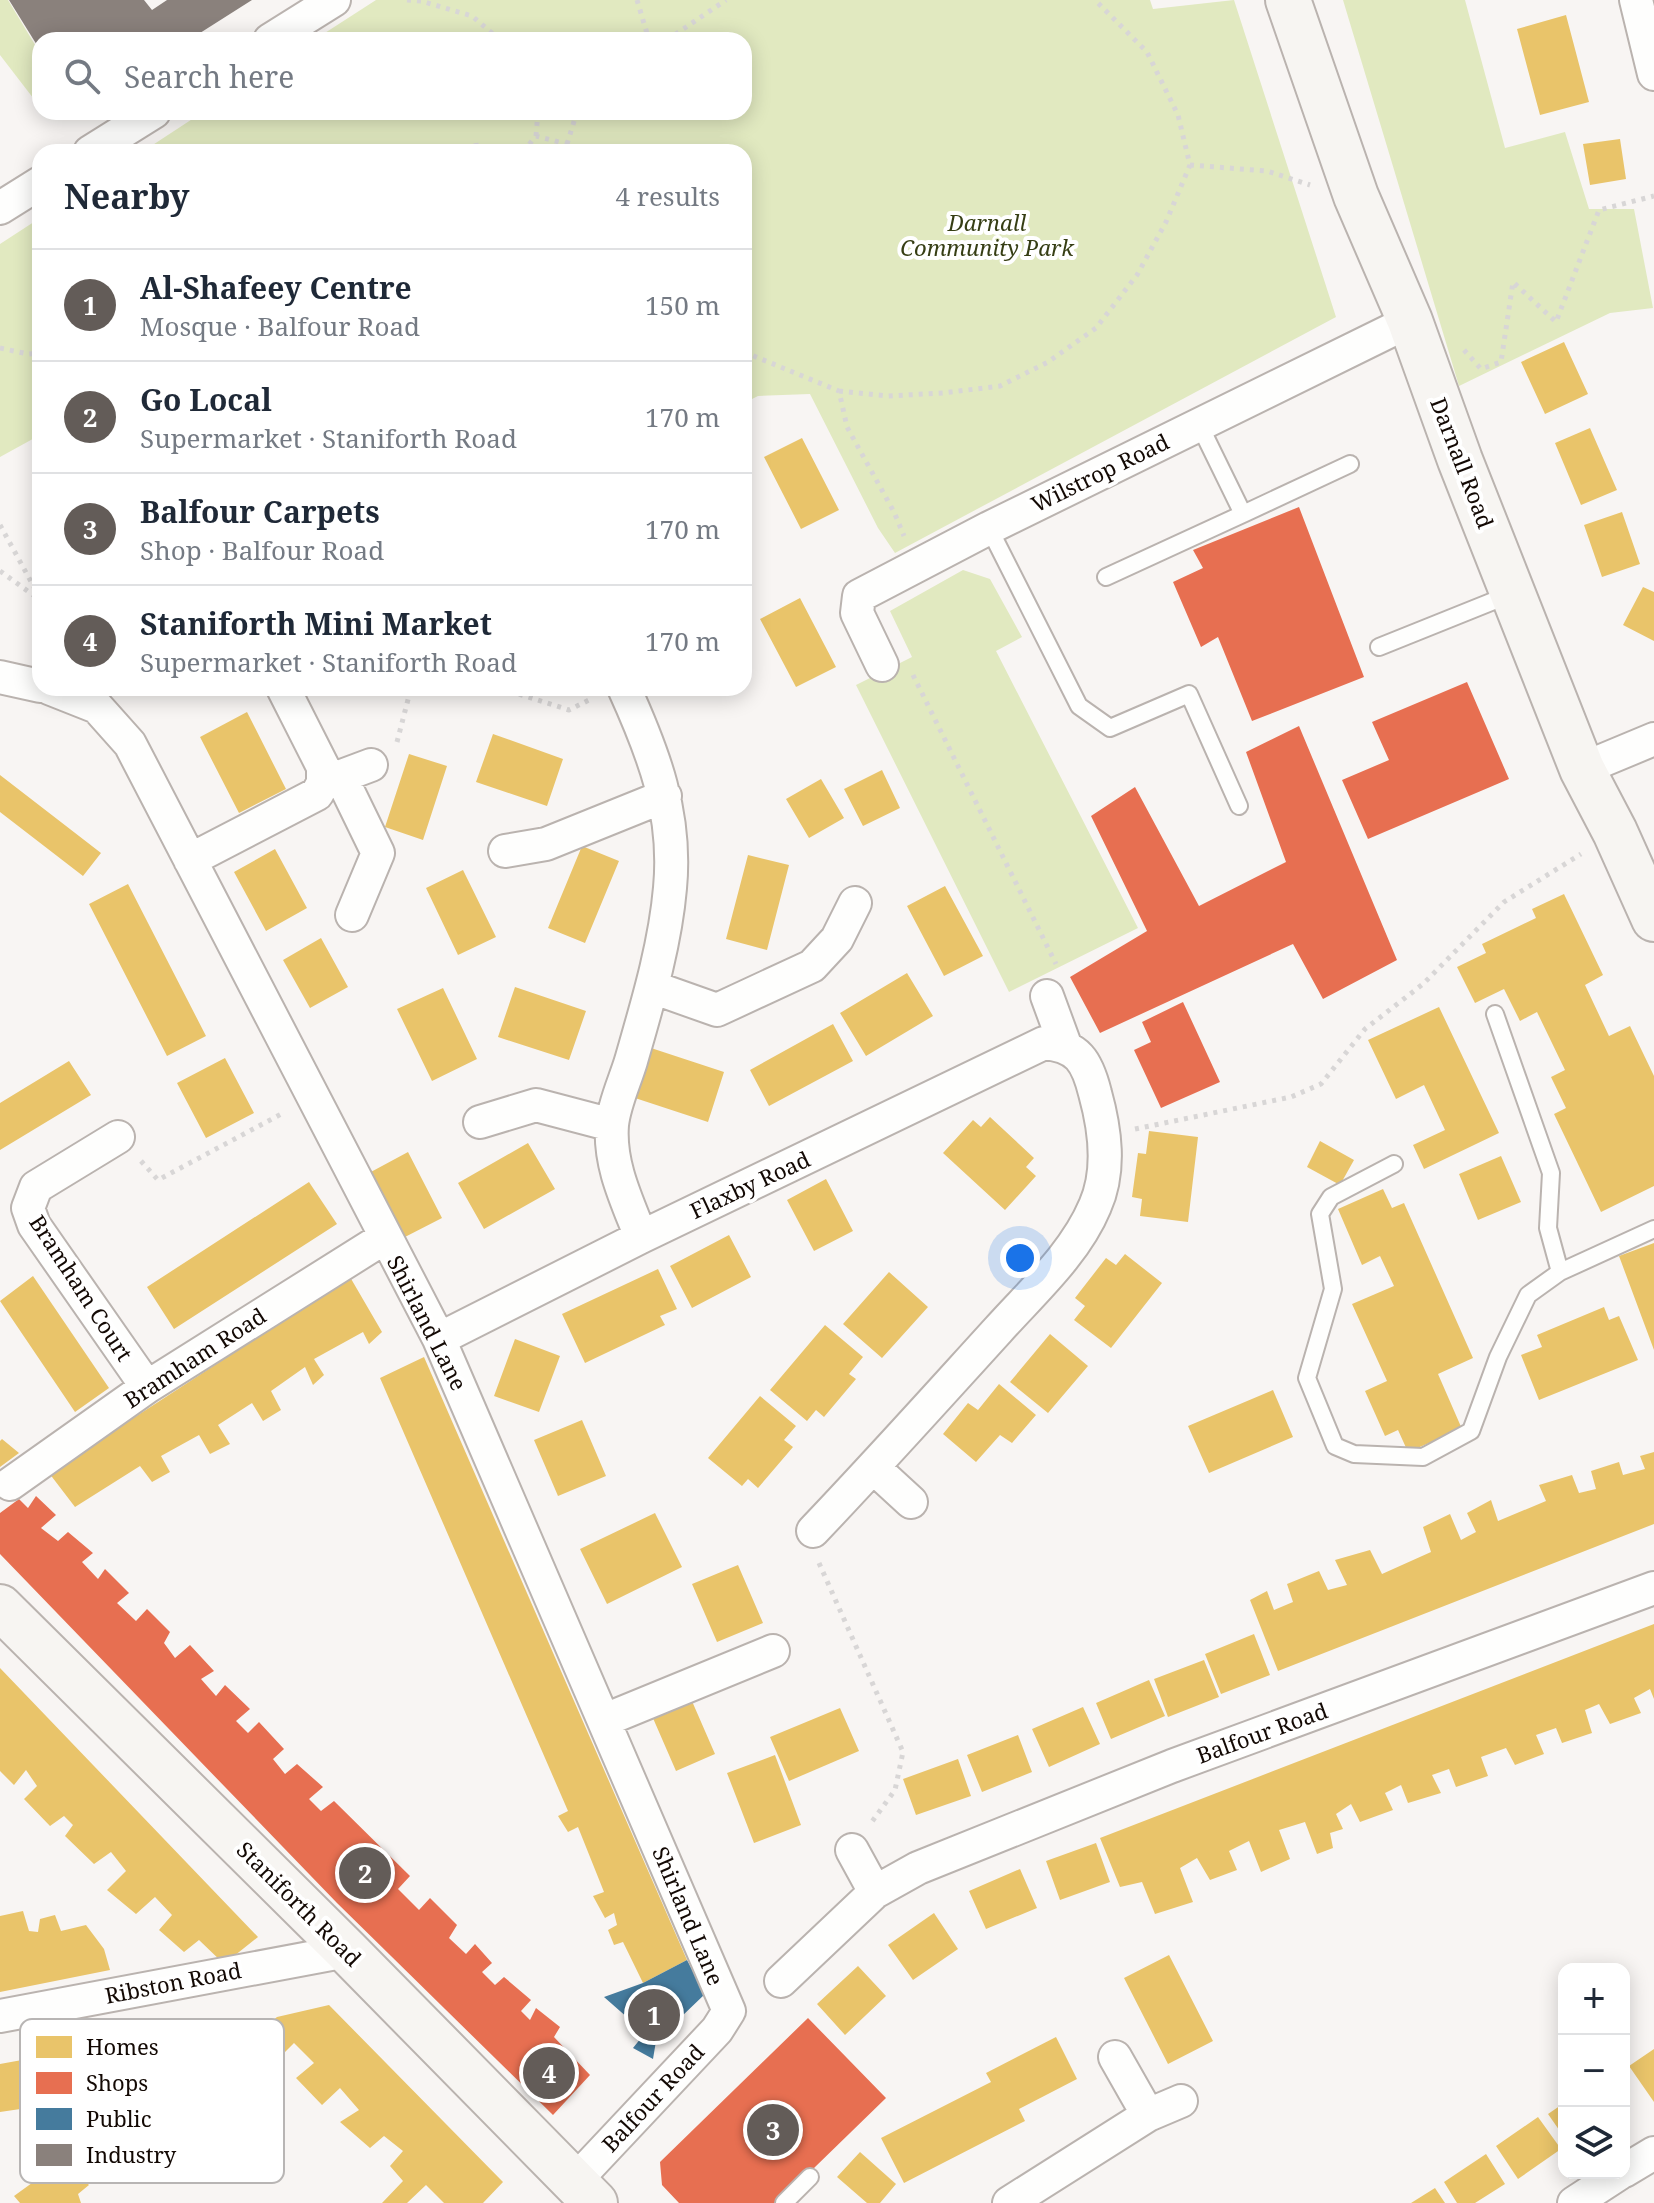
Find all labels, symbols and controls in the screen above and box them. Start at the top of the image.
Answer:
search box [32,32,752,120]
icon: search [60,54,104,98]
text: Search here [124,56,294,97]
text: Nearby [64,173,190,219]
text: 4 results [615,178,720,214]
park label: Darnall Community Park [900,207,1075,262]
text: Al-Shafeey Centre [140,267,412,308]
text: 1 [83,287,97,323]
text: 150 m [645,287,720,323]
text: Mosque · Balfour Road [140,308,420,344]
text: Go Local [140,379,272,420]
street label: Darnall Road [1424,393,1502,533]
text: 2 [83,399,97,435]
text: 170 m [645,399,720,435]
text: Supermarket · Staniforth Road [140,420,517,456]
street label: Wilstrop Road [1026,426,1174,518]
text: Balfour Carpets [140,491,380,532]
text: 3 [83,511,97,547]
text: 170 m [645,511,720,547]
text: Shop · Balfour Road [140,532,384,568]
text: Staniforth Mini Market [140,603,492,644]
text: 4 [83,623,97,659]
text: 170 m [645,623,720,659]
text: Supermarket · Staniforth Road [140,644,517,680]
street label: Flaxby Road [685,1143,815,1225]
street label: Bramham Court [23,1209,140,1367]
your location [1000,1238,1040,1278]
street label: Shirland Lane [381,1250,475,1395]
street label: Bramham Road [118,1300,272,1414]
street label: Balfour Road [1192,1694,1332,1770]
street label: Staniforth Road [231,1834,369,1973]
street label: Shirland Lane [646,1842,732,1990]
pin: 2 [339,1843,391,1903]
street label: Ribston Road [102,1954,244,2010]
map controls [1558,1963,1630,2179]
button: + [1558,1963,1630,2035]
pin: 1 [628,1985,680,2045]
legend [20,2019,284,2183]
text: Homes [86,2031,159,2061]
button: − [1558,2035,1630,2107]
street label: Balfour Road [594,2036,710,2158]
pin: 4 [523,2043,575,2103]
text: Shops [86,2067,148,2097]
pin: 3 [747,2100,799,2160]
text: Public [86,2103,151,2133]
button: layers [1558,2107,1630,2179]
text: Industry [86,2139,177,2169]

